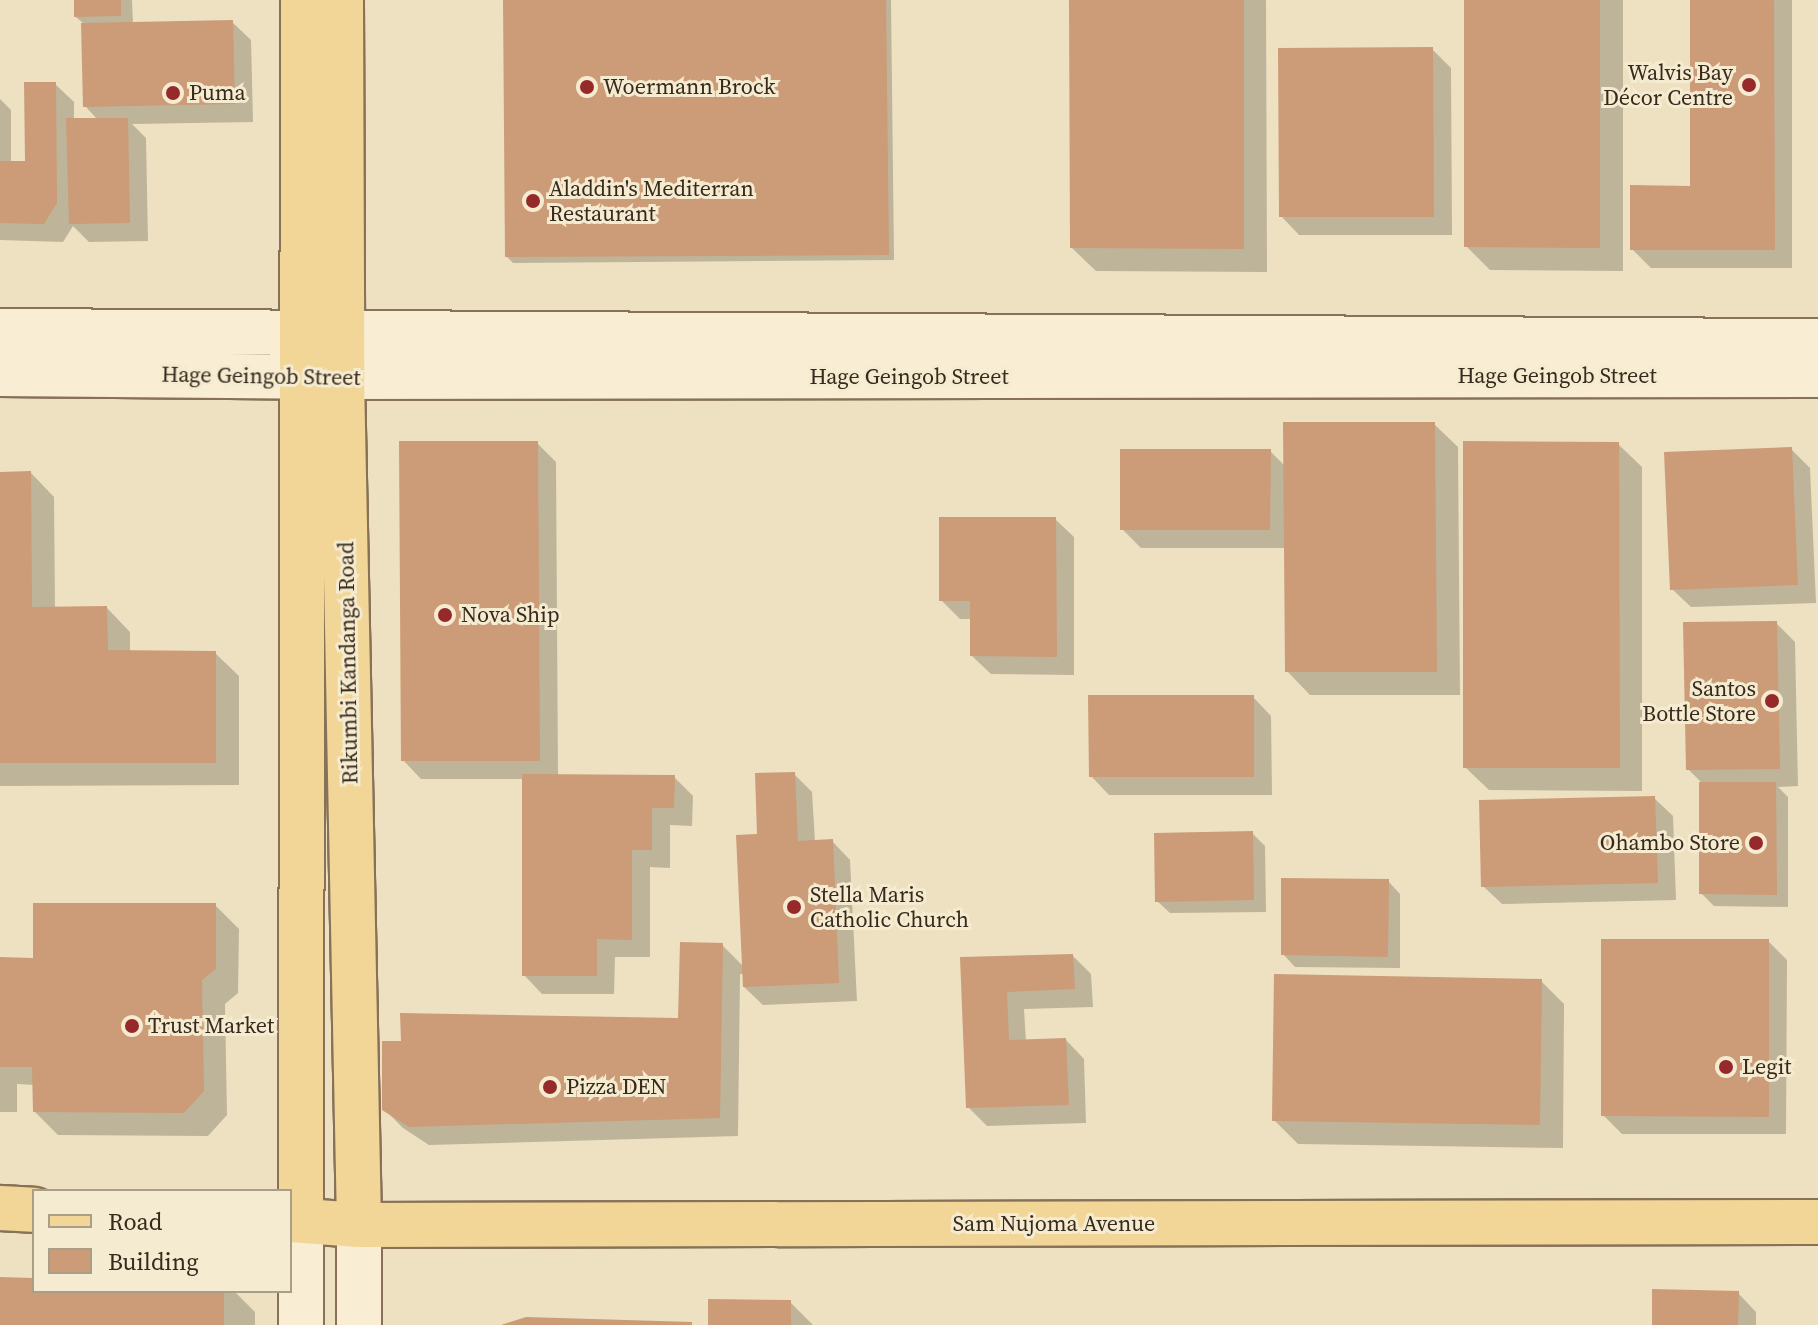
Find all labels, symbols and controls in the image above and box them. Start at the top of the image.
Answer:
place label: Walvis Bay Décor Centre [1603,59,1733,110]
place label: Woermann Brock [603,74,775,100]
marker: Walvis Bay Décor Centre [1740,76,1758,94]
marker: Woermann Brock [578,78,596,96]
place label: Puma [189,80,246,106]
marker: Puma [164,84,182,102]
place label: Aladdin's Mediterran Restaurant [549,175,754,226]
marker: Aladdin's Mediterran Restaurant [524,192,542,210]
street label: Hage Geingob Street [161,361,361,391]
street label: Hage Geingob Street [1457,363,1657,389]
street label: Hage Geingob Street [809,364,1009,390]
street label: Rikumbi Kandanga Road [333,541,363,785]
place label: Nova Ship [461,602,559,628]
marker: Nova Ship [436,606,454,624]
place label: Santos Bottle Store [1642,675,1756,726]
marker: Santos Bottle Store [1763,692,1781,710]
place label: Ohambo Store [1600,830,1740,856]
marker: Ohambo Store [1747,834,1765,852]
place label: Stella Maris Catholic Church [810,881,969,932]
marker: Stella Maris Catholic Church [785,898,803,916]
place label: Trust Market [148,1013,274,1039]
marker: Trust Market [123,1017,141,1035]
place label: Legit [1742,1054,1791,1080]
marker: Legit [1717,1058,1735,1076]
place label: Pizza DEN [566,1074,667,1100]
marker: Pizza DEN [541,1078,559,1096]
legend [32,1189,292,1293]
text: Road [108,1205,162,1238]
street label: Sam Nujoma Avenue [953,1211,1155,1237]
text: Building [108,1245,199,1278]

